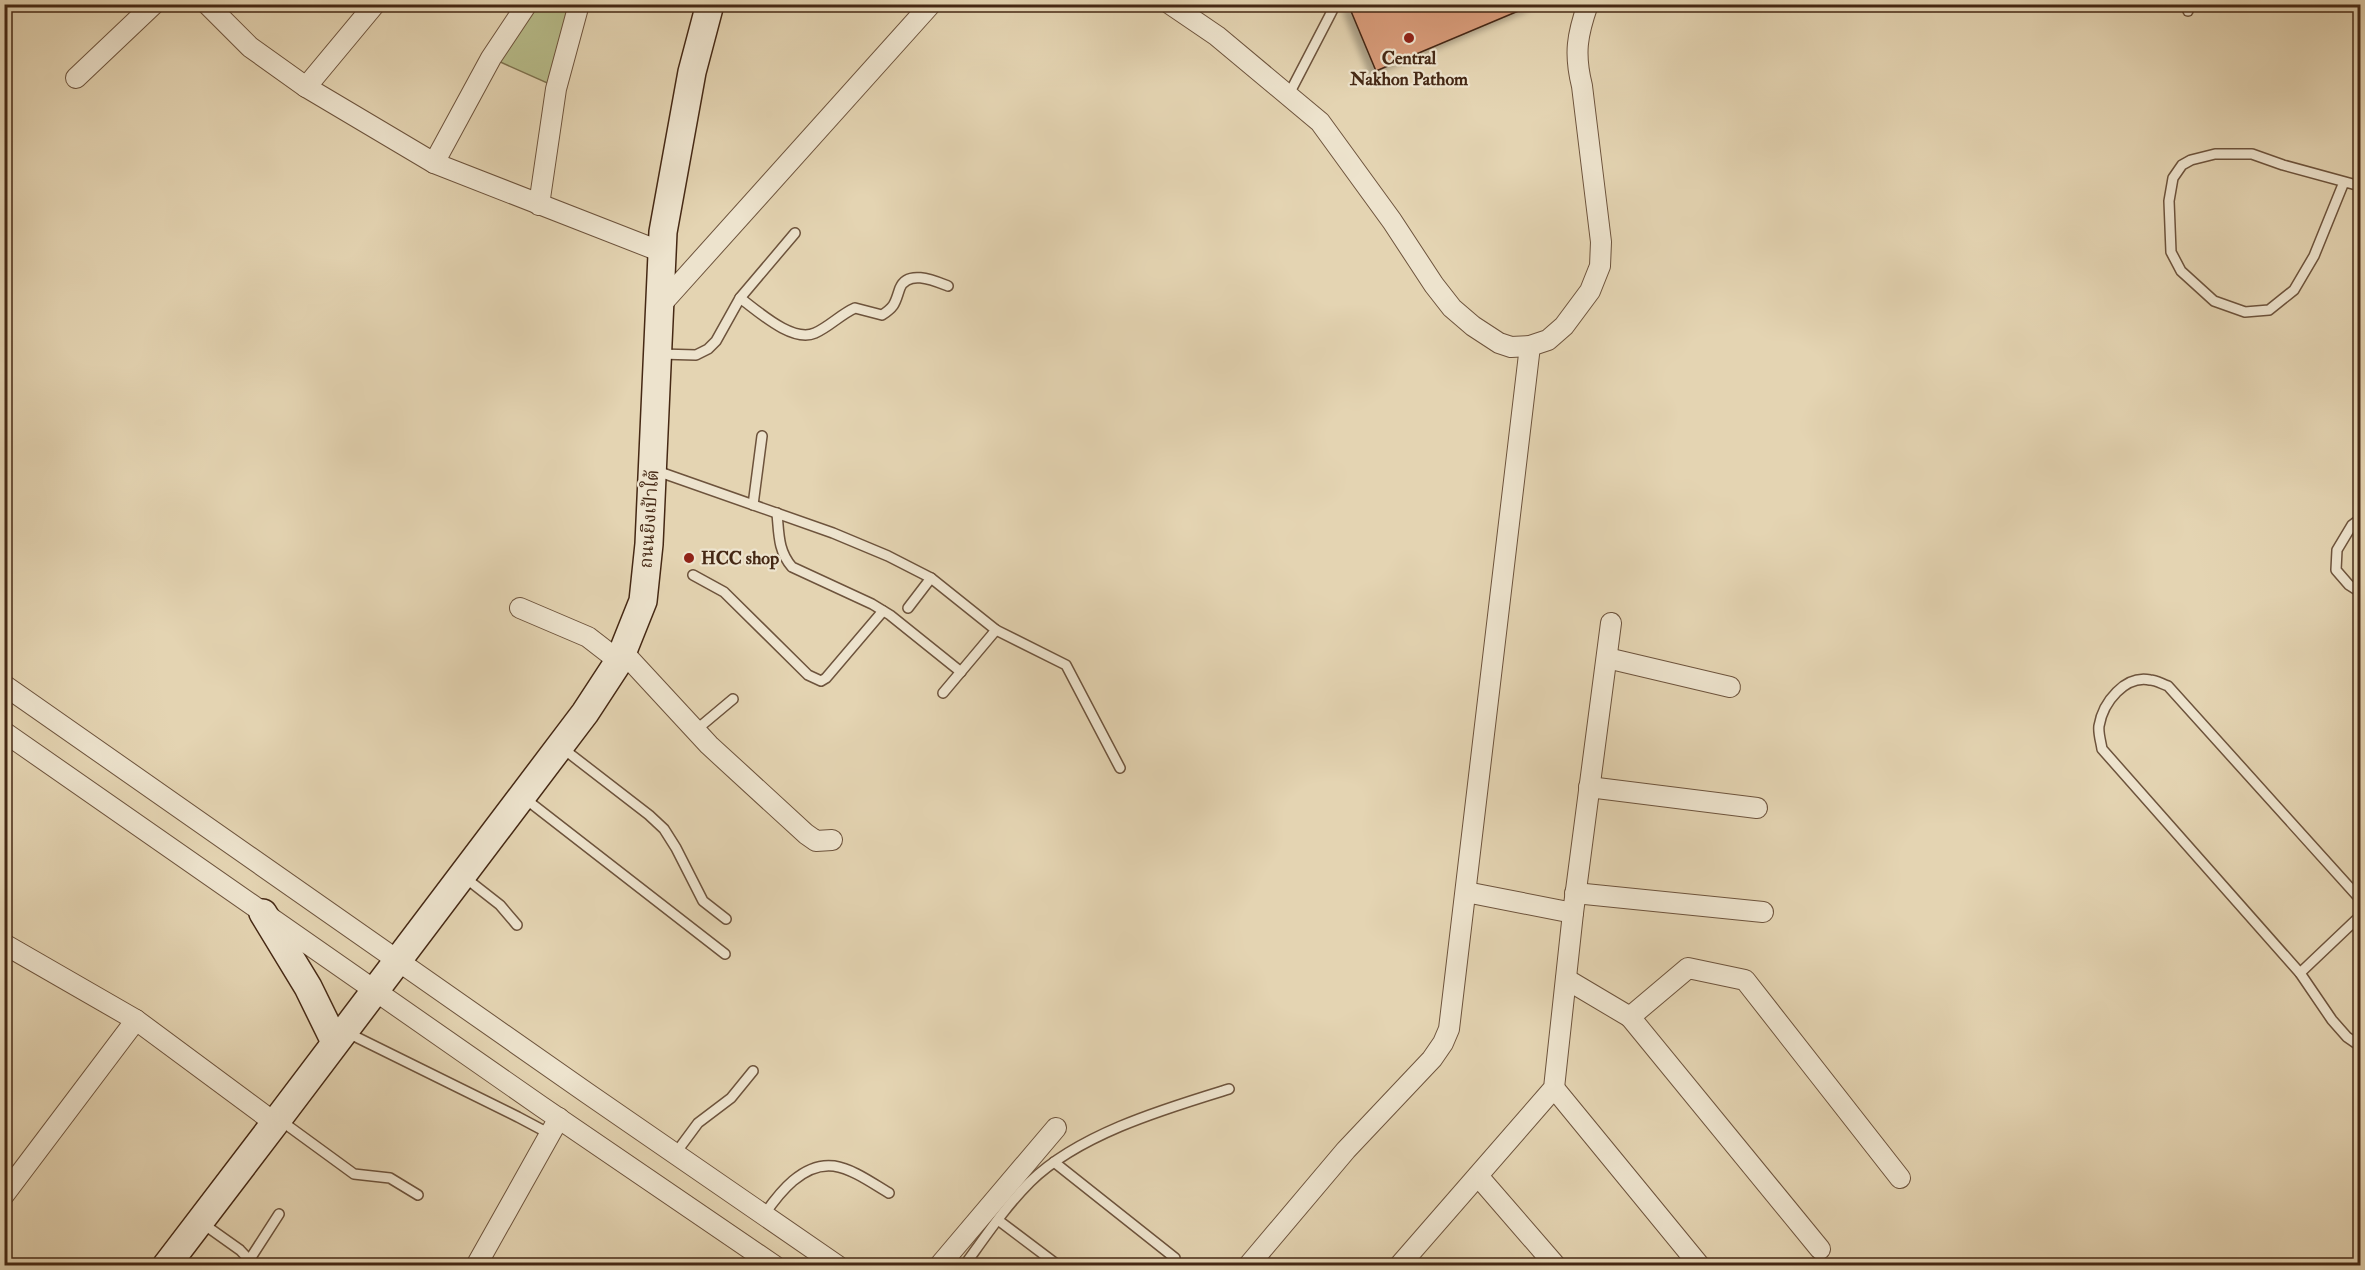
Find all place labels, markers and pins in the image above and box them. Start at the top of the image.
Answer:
marker: Central Nakhon Pathom [1402,31,1416,45]
place label: Central Nakhon Pathom [1349,47,1469,91]
place label: HCC shop [701,547,779,570]
marker: HCC shop [682,551,696,565]

